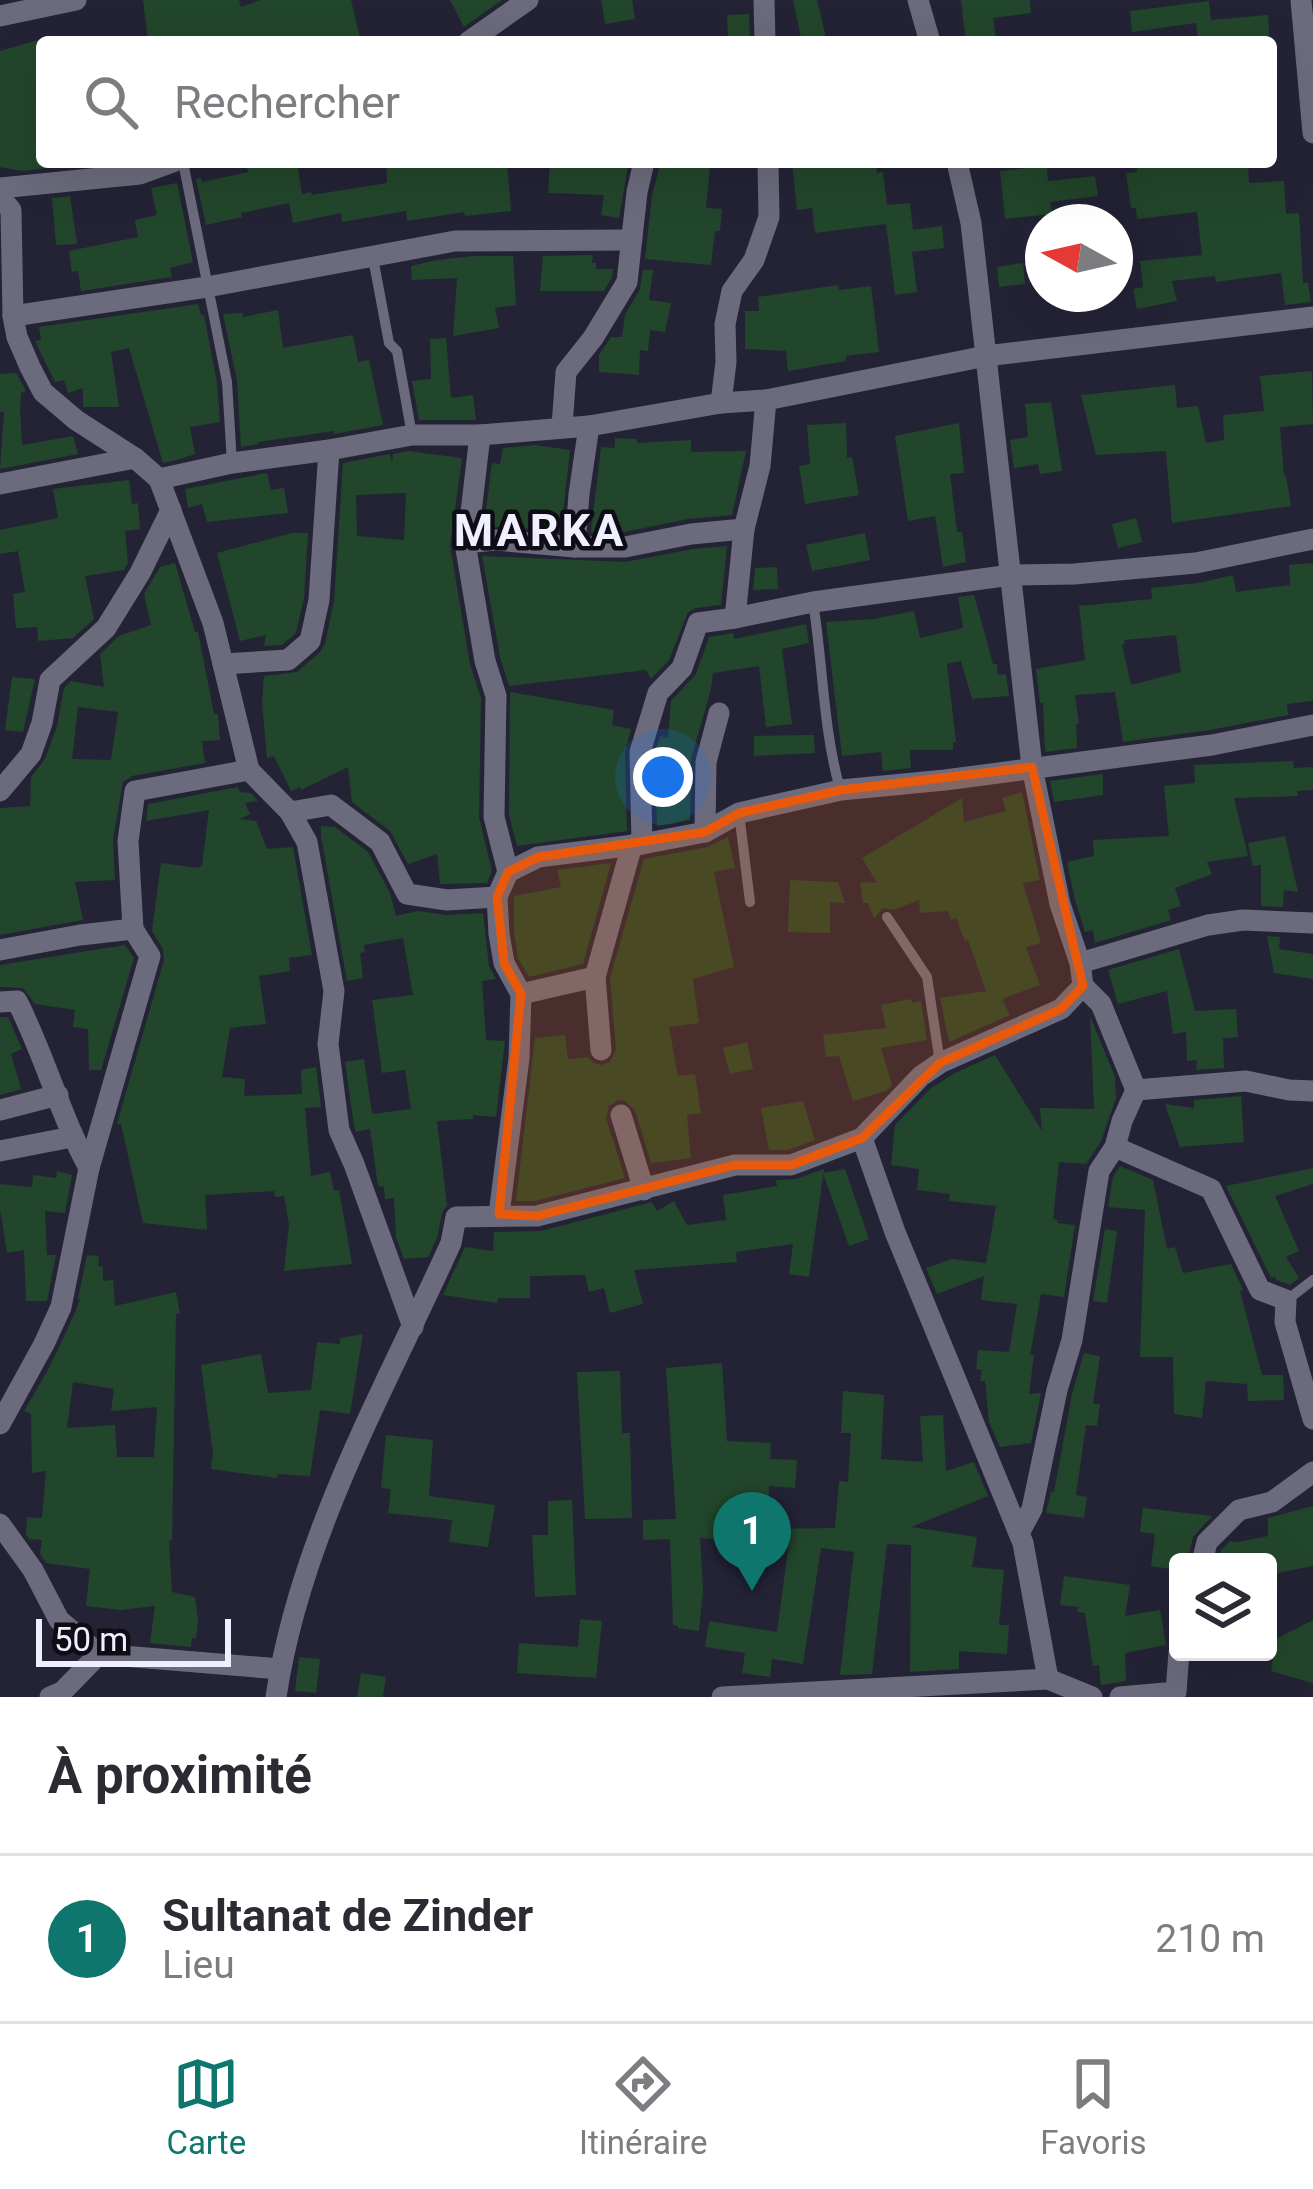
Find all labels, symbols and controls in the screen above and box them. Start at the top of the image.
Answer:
search box [36,36,1277,168]
icon: search [78,69,144,135]
text: Rechercher [174,76,400,129]
north arrow [1025,204,1133,312]
district label: MARKA [454,504,626,557]
your location [633,747,693,807]
pin: 1 [713,1492,791,1591]
map controls [1169,1553,1277,1661]
button: layers [1169,1553,1277,1661]
scale bar [36,1613,231,1666]
text: 50 m [54,1620,128,1659]
text: À proximité [48,1746,312,1805]
text: Sultanat de Zinder [162,1889,533,1942]
text: 1 [76,1916,98,1962]
text: 210 m [1155,1916,1265,1962]
text: Lieu [162,1942,235,1988]
tab: Carte [166,2051,246,2162]
tab: Itinéraire [579,2051,707,2162]
tab: Favoris [1040,2051,1147,2162]

